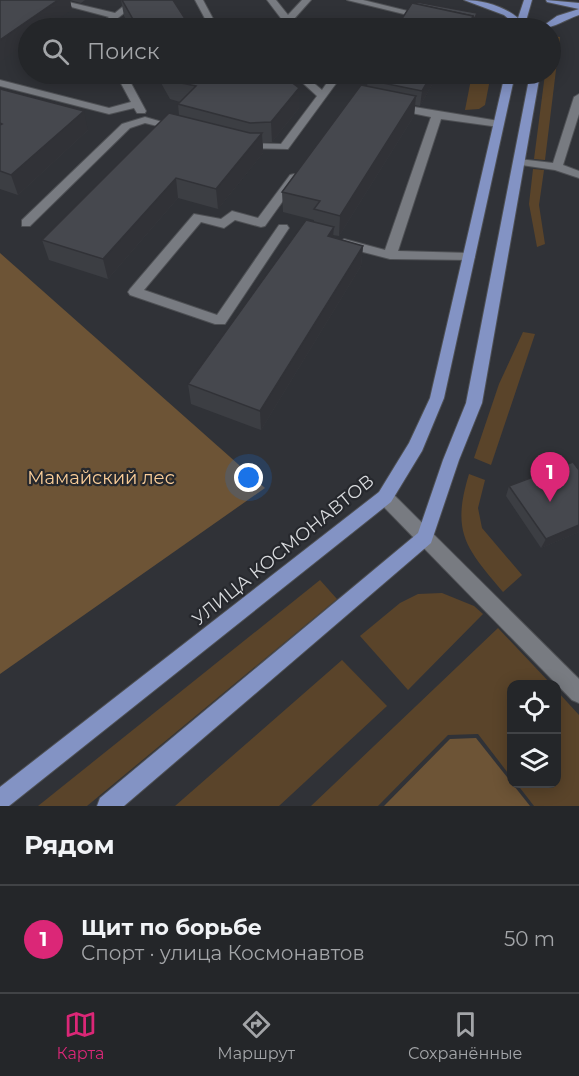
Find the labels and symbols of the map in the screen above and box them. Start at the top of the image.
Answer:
pin: 1 [530,452,570,502]
your location [234,463,263,492]
park label: Мамайский лес [27,467,175,489]
street label: УЛИЦА КОСМОНАВТОВ [188,470,378,630]

